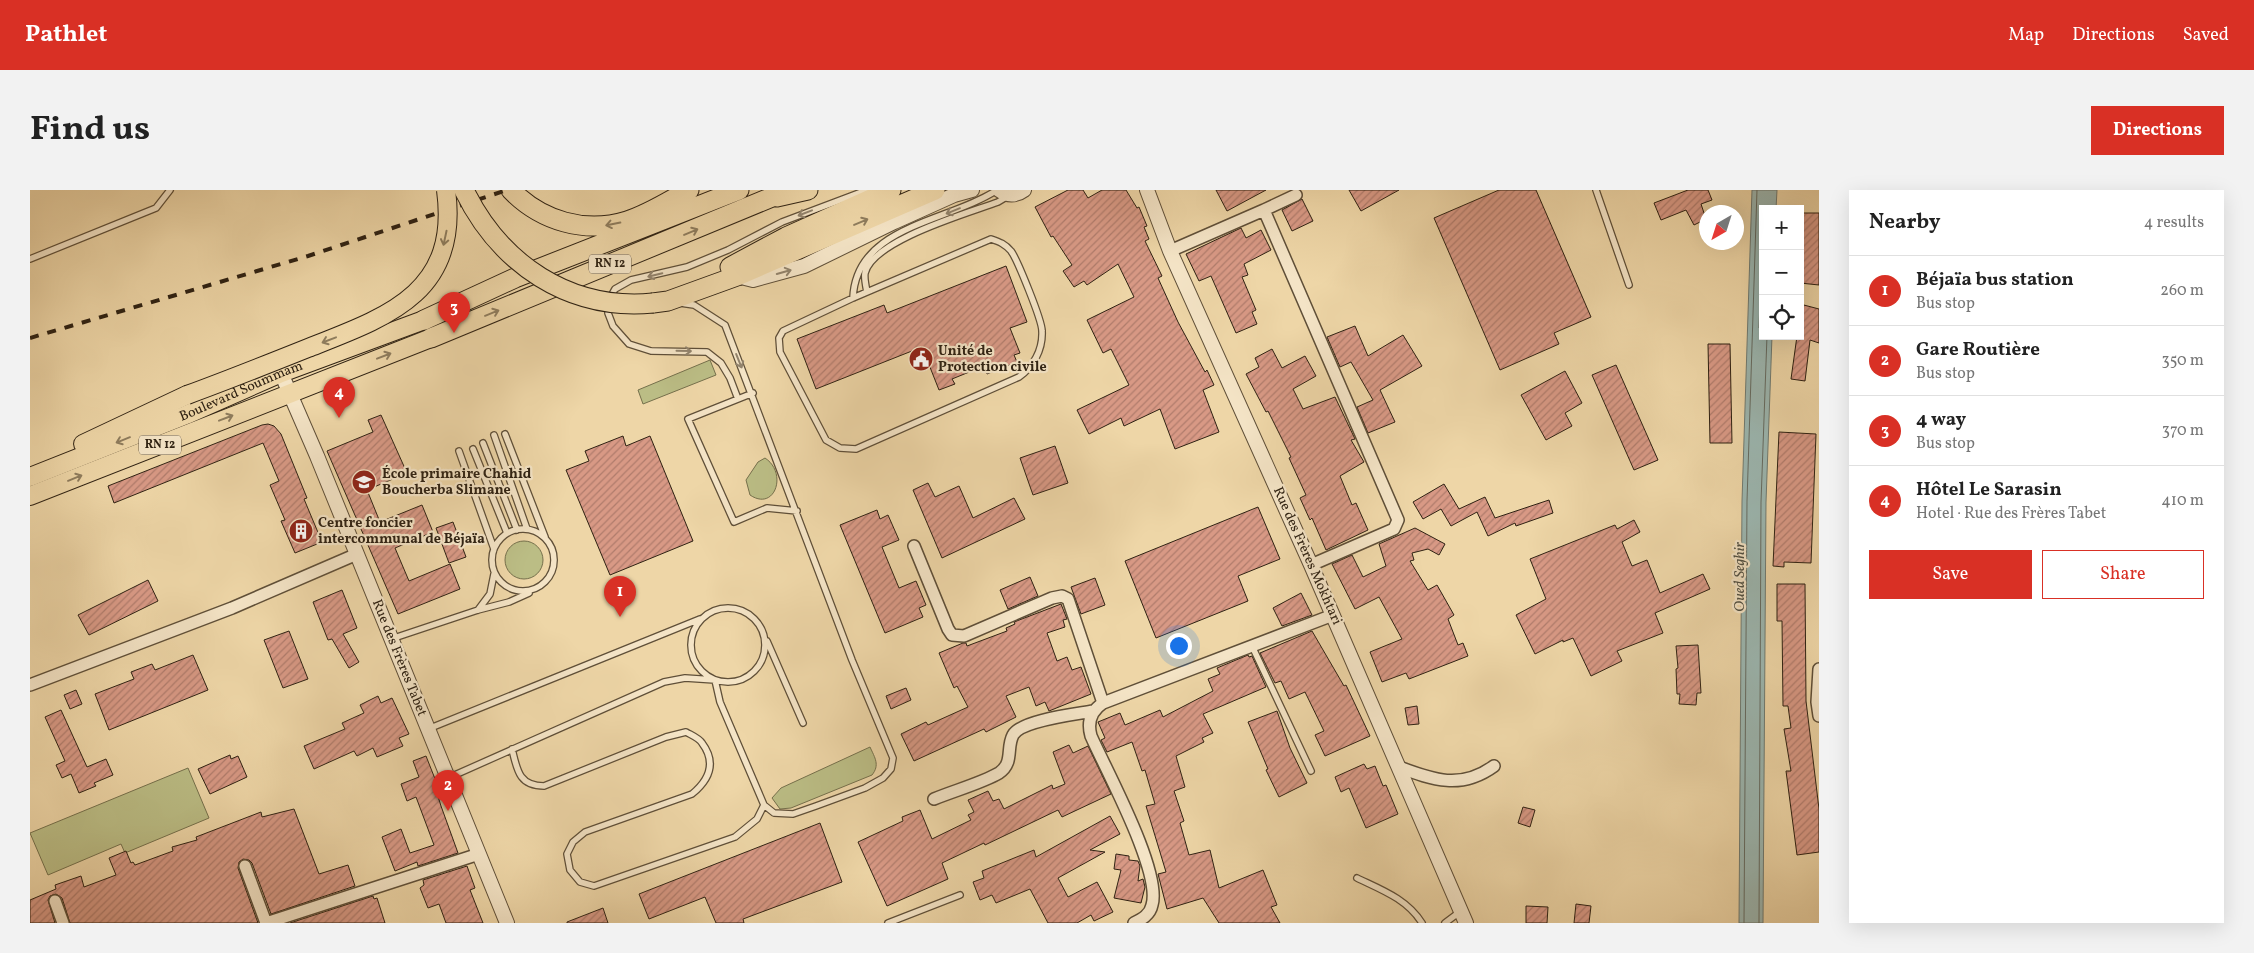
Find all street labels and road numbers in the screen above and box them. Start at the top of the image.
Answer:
road number: RN 12 [589,254,631,274]
street label: Boulevard Soummam [177,356,306,426]
road number: RN 12 [139,436,181,454]
street label: Rue des Frères Mokhtari [1268,484,1346,628]
street label: Rue des Frères Tabet [367,597,431,719]

